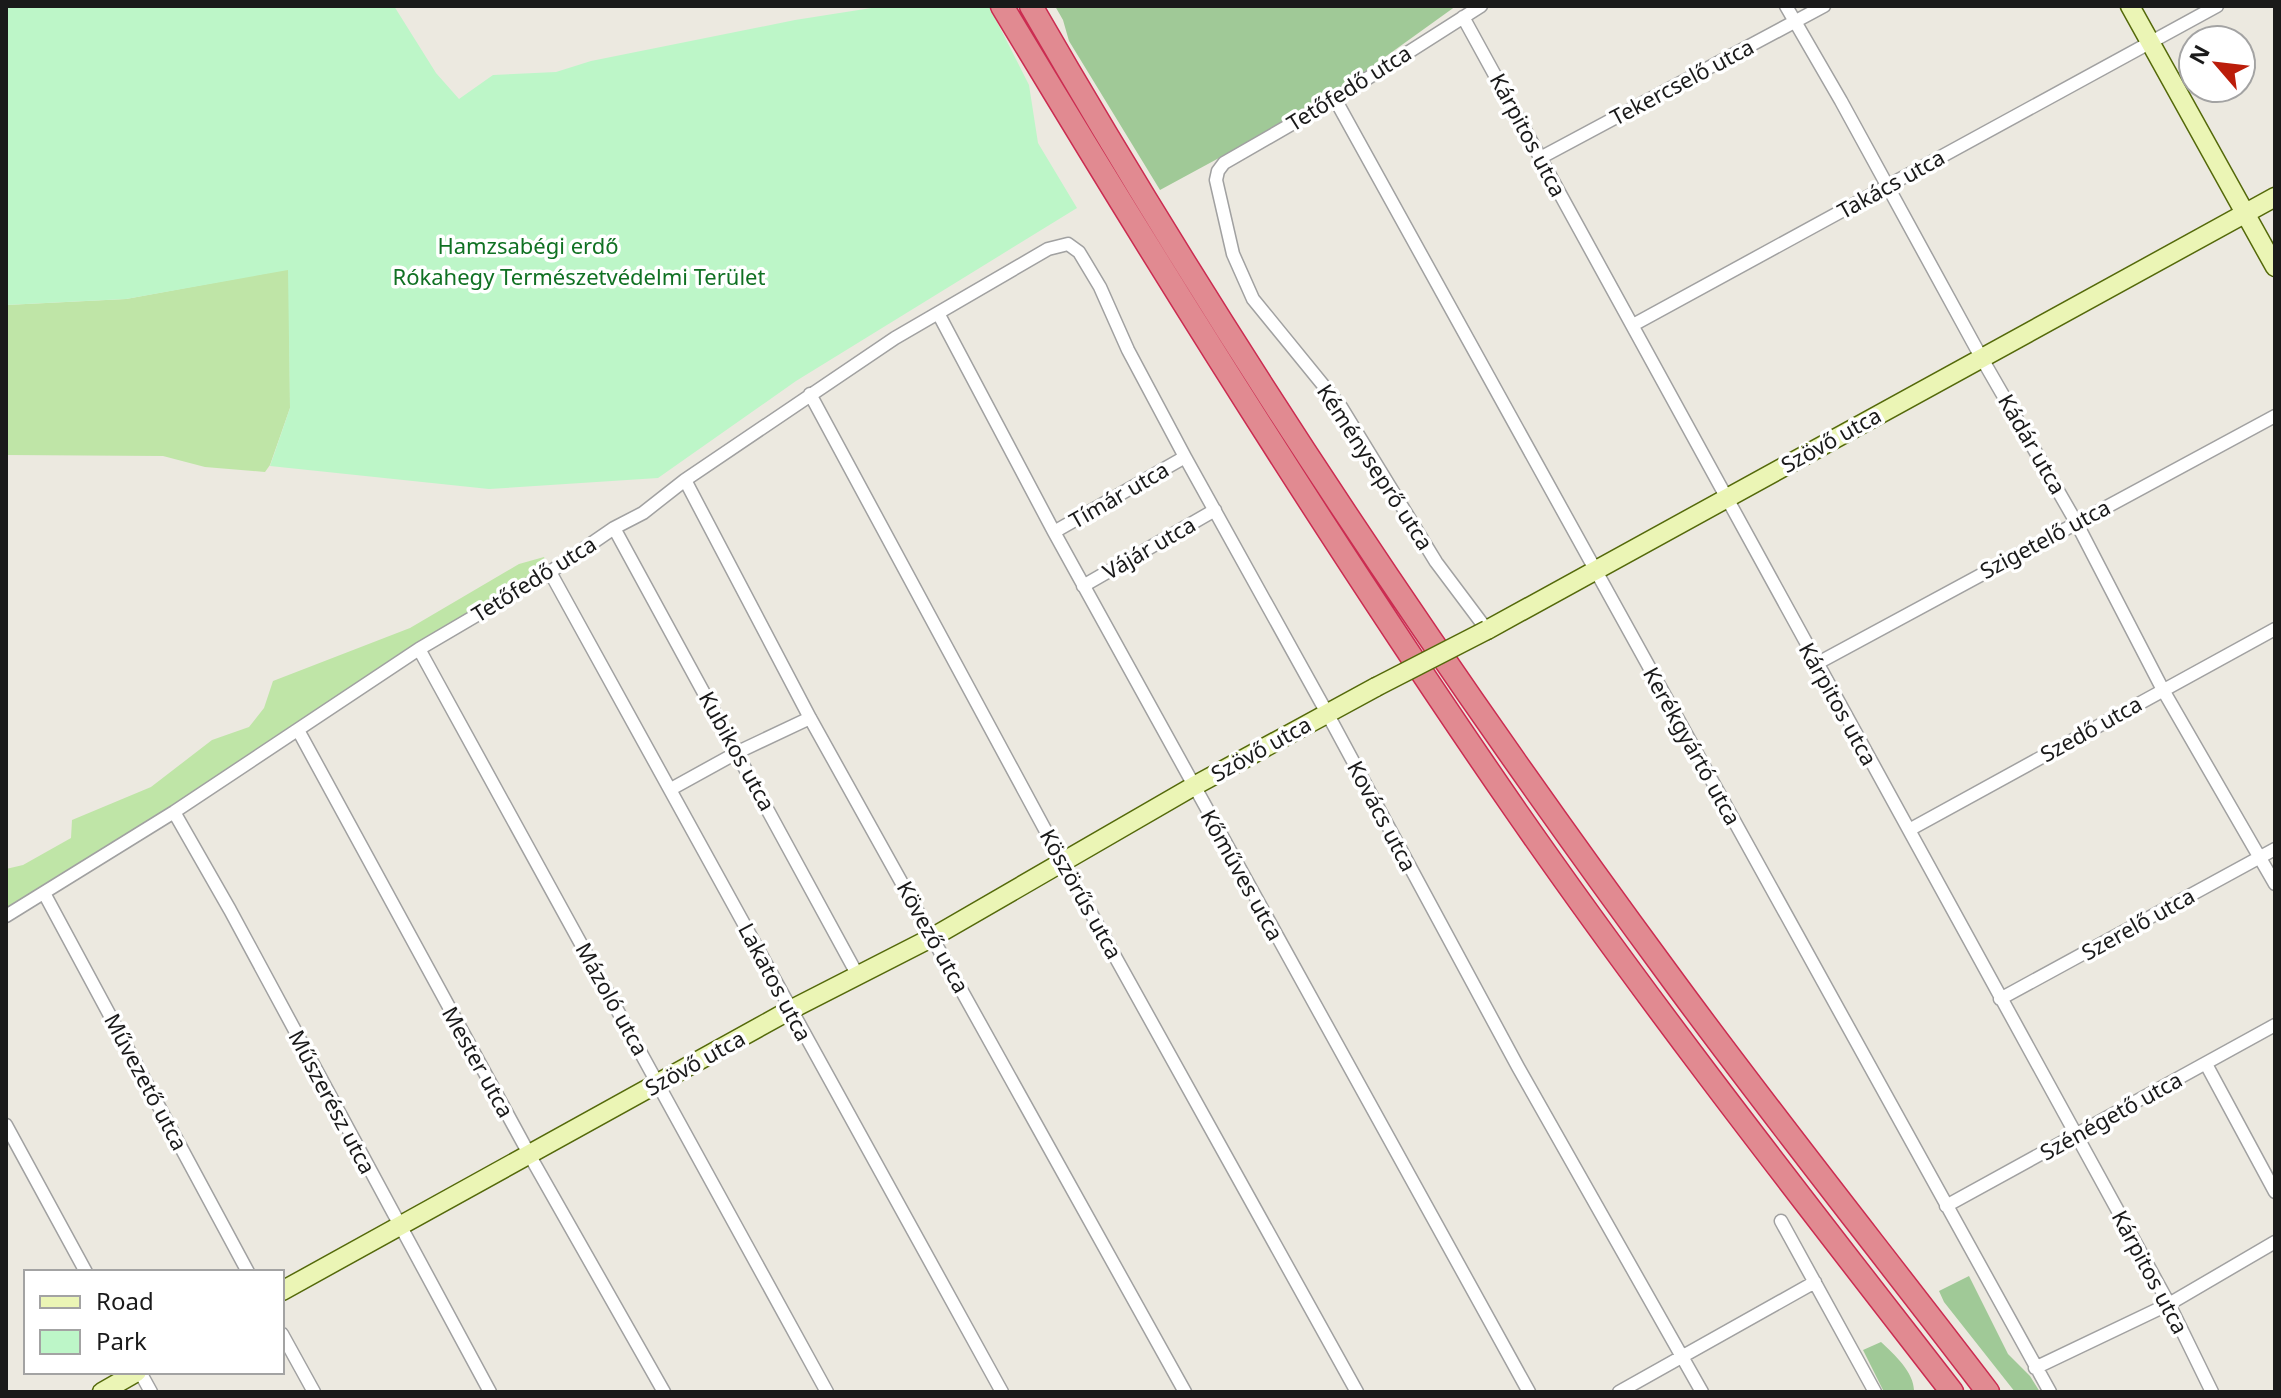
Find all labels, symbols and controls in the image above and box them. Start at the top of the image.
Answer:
north arrow [2177,24,2257,104]
street label: Tekercselő utca [1604,31,1759,132]
street label: Tetőfedő utca [1281,37,1416,137]
text: N [2181,39,2216,69]
street label: Kárpitos utca [1484,67,1574,202]
street label: Takács utca [1832,141,1949,225]
park label: Hamzsabégi erdő [437,230,619,260]
park label: Rókahegy Természetvédelmi Terület [393,261,766,291]
street label: Kéményseprő utca [1311,378,1441,555]
street label: Kádár utca [1992,388,2074,499]
street label: Szövő utca [1775,399,1886,479]
street label: Tímár utca [1063,454,1174,535]
street label: Szigetelő utca [1974,491,2115,585]
street label: Vájár utca [1097,509,1200,586]
street label: Tetőfedő utca [466,528,601,628]
street label: Kárpitos utca [1793,637,1885,770]
street label: Kerékgyártó utca [1637,661,1749,830]
street label: Kubikos utca [693,685,783,816]
street label: Szedő utca [2034,688,2147,768]
street label: Szövő utca [1205,708,1316,788]
street label: Kovács utca [1341,755,1425,876]
street label: Kőműves utca [1195,804,1291,945]
street label: Köszörűs utca [1034,823,1130,964]
street label: Kövező utca [891,875,977,998]
street label: Szerelő utca [2076,880,2199,967]
street label: Lakatos utca [732,917,820,1046]
street label: Mázoló utca [569,937,656,1060]
street label: Mester utca [436,1001,522,1122]
street label: Művezető utca [98,1008,196,1155]
street label: Szövő utca [639,1022,750,1102]
street label: Műszerész utca [282,1024,383,1179]
street label: Szénégető utca [2034,1064,2187,1167]
street label: Kárpitos utca [2106,1204,2196,1339]
legend [24,1270,284,1374]
text: Road [96,1284,154,1317]
text: Park [96,1324,147,1357]

